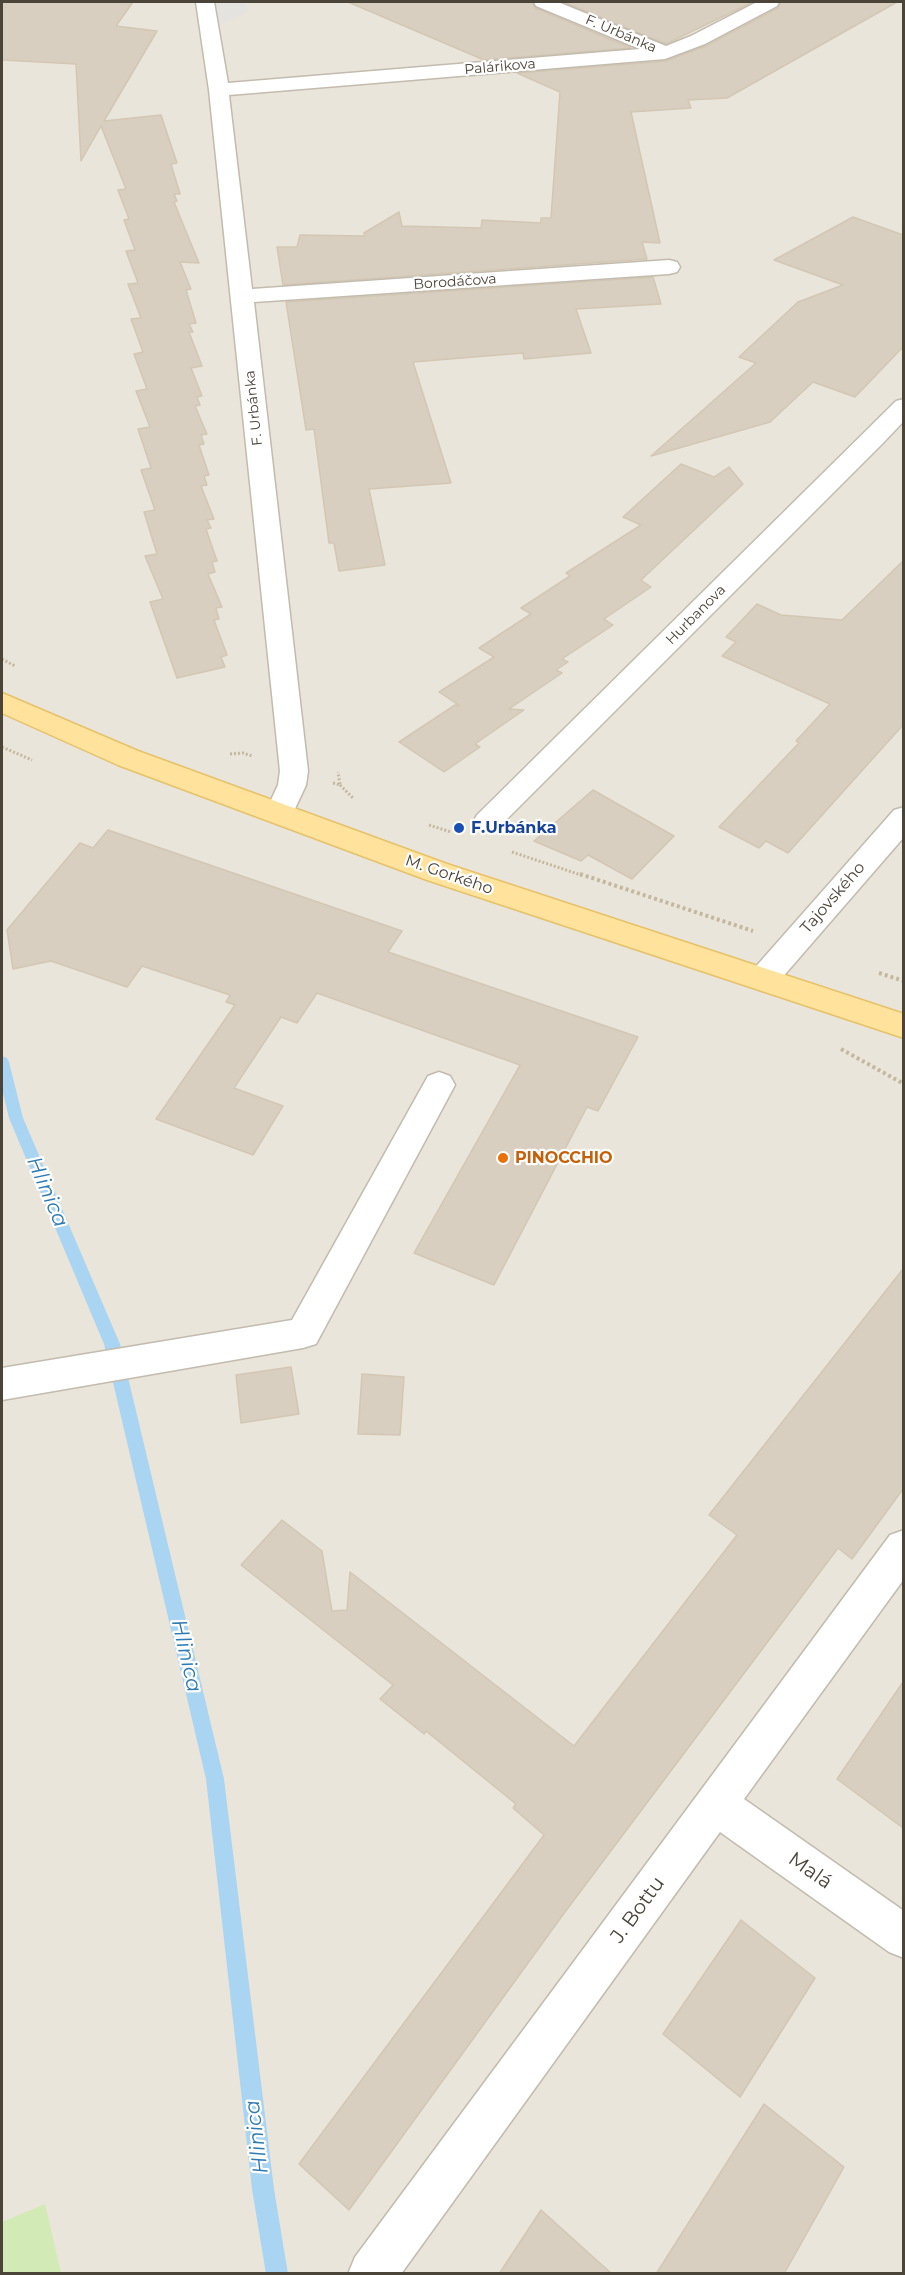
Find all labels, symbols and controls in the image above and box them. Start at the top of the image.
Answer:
street label: F. Urbánka [583,11,659,57]
street label: Palárikova [464,56,536,78]
street label: Borodáčova [413,271,497,293]
street label: F. Urbánka [242,370,266,446]
street label: Hurbanova [663,582,729,648]
place label: F.Urbánka [471,818,557,838]
marker: F.Urbánka [452,821,466,835]
street label: M. Gorkého [403,851,495,899]
street label: Tajovského [797,858,869,938]
place label: PINOCCHIO [515,1148,613,1168]
marker: PINOCCHIO [496,1151,510,1165]
water label: Hlinica [21,1153,73,1231]
water label: Hlinica [165,1617,207,1695]
street label: Malá [783,1847,837,1895]
street label: J. Bottu [606,1872,670,1948]
water label: Hlinica [240,2099,274,2175]

